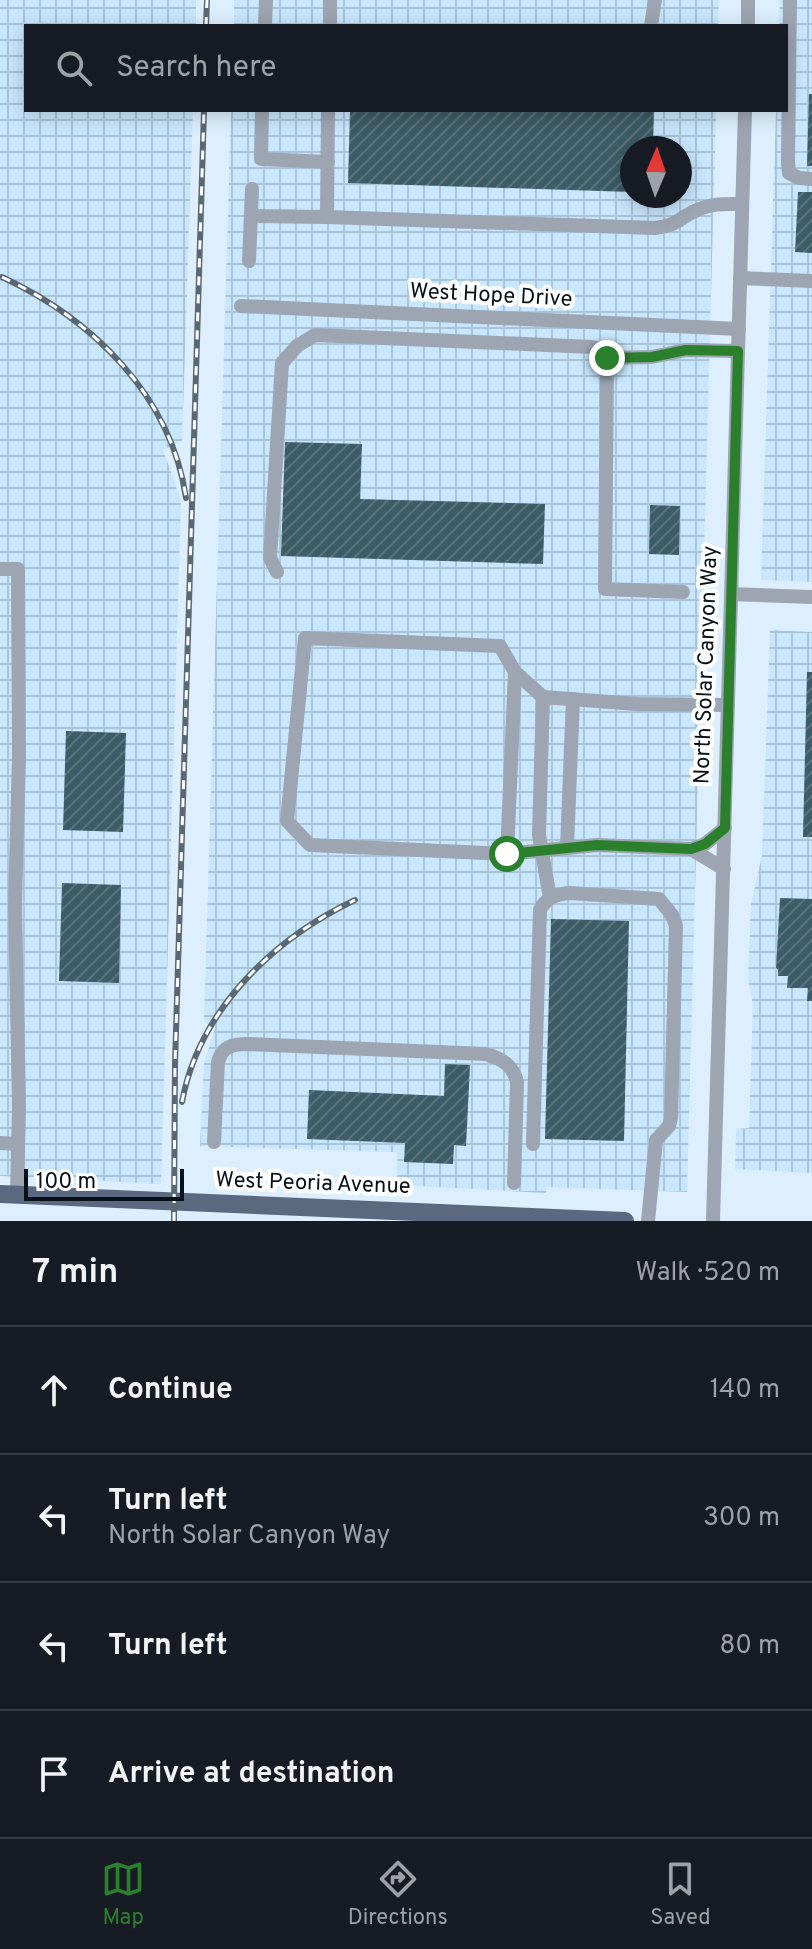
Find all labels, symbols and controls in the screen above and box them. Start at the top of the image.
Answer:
search box [24,24,788,112]
icon: search [52,46,96,90]
text: Search here [116,50,276,87]
north arrow [620,136,692,208]
street label: West Hope Drive [409,278,573,314]
route end [589,340,625,376]
street label: North Solar Canyon Way [689,545,725,785]
route start [489,836,525,872]
scale bar [24,1165,184,1201]
street label: West Peoria Avenue [215,1167,411,1201]
text: 100 m [36,1169,96,1196]
text: 7 min [32,1252,118,1295]
text: Walk · 520 m [636,1257,780,1290]
icon: ahead [32,1368,76,1412]
text: Continue [108,1372,233,1409]
text: 140 m [710,1374,780,1407]
text: Turn left [108,1483,228,1520]
icon: left [32,1496,76,1540]
text: 300 m [703,1502,780,1535]
text: North Solar Canyon Way [108,1520,390,1553]
icon: left [32,1624,76,1668]
text: Turn left [108,1628,228,1665]
text: 80 m [720,1630,780,1663]
icon: arrive [32,1752,76,1796]
text: Arrive at destination [108,1756,394,1793]
tab: Map [101,1857,145,1932]
tab: Directions [348,1857,448,1932]
tab: Saved [650,1857,711,1932]

